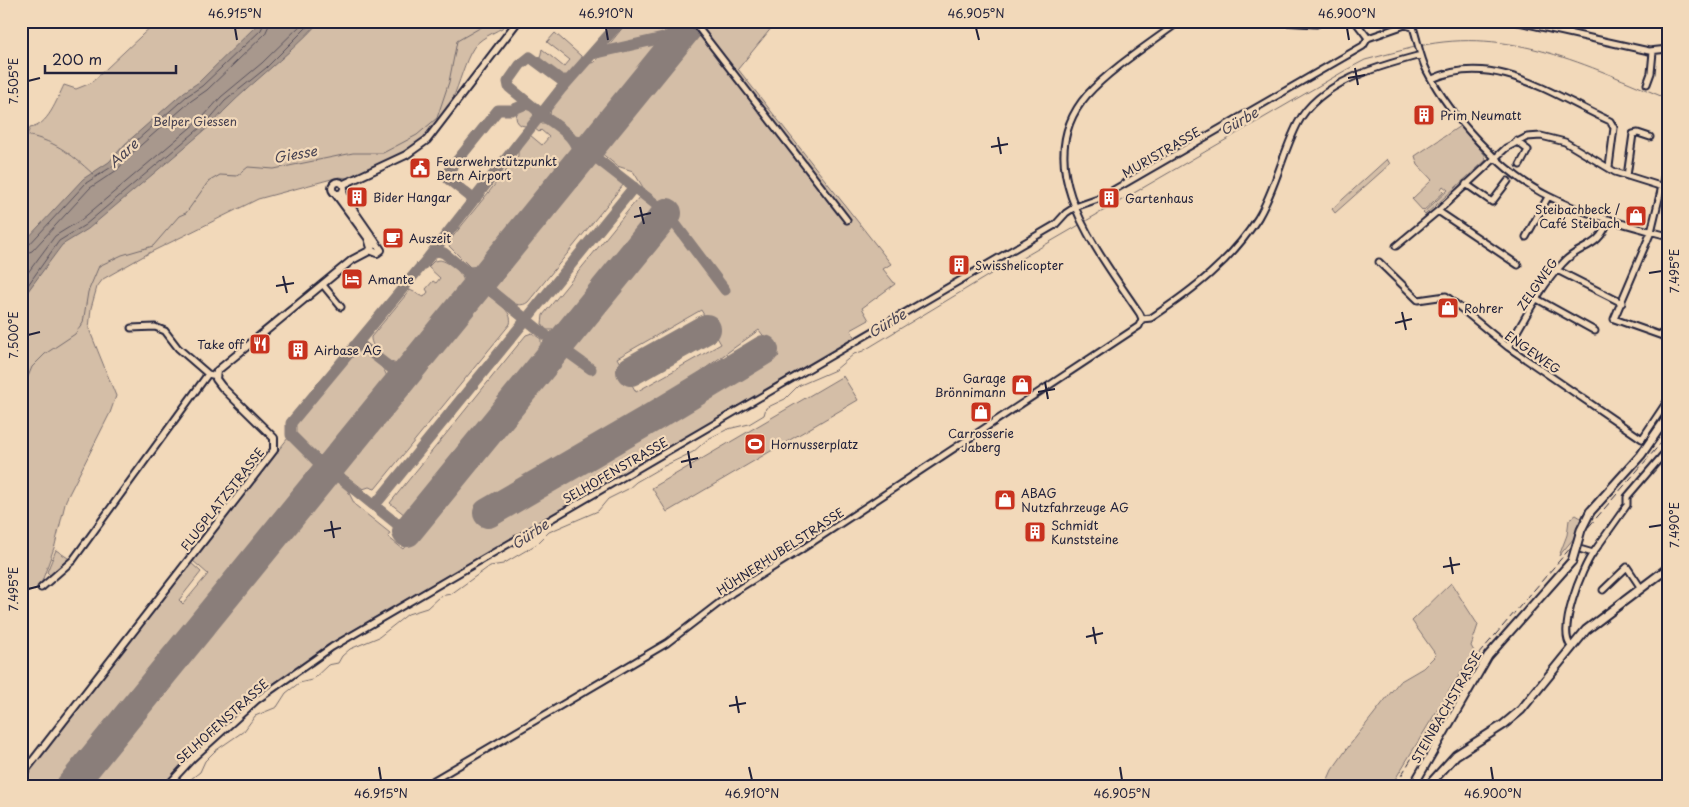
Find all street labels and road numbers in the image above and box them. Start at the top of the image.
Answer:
street label: MURISTRASSE [1119,122,1204,182]
street label: ZELGWEG [1512,254,1562,314]
street label: ENGEWEG [1502,326,1565,378]
street label: SELHOFENSTRASSE [559,432,671,508]
street label: FLUGPLATZSTRASSE [176,444,268,554]
street label: HÜHNERHUBELSTRASSE [713,503,847,599]
street label: STEINBACHSTRASSE [1406,647,1486,767]
street label: SELHOFENSTRASSE [172,674,272,768]

